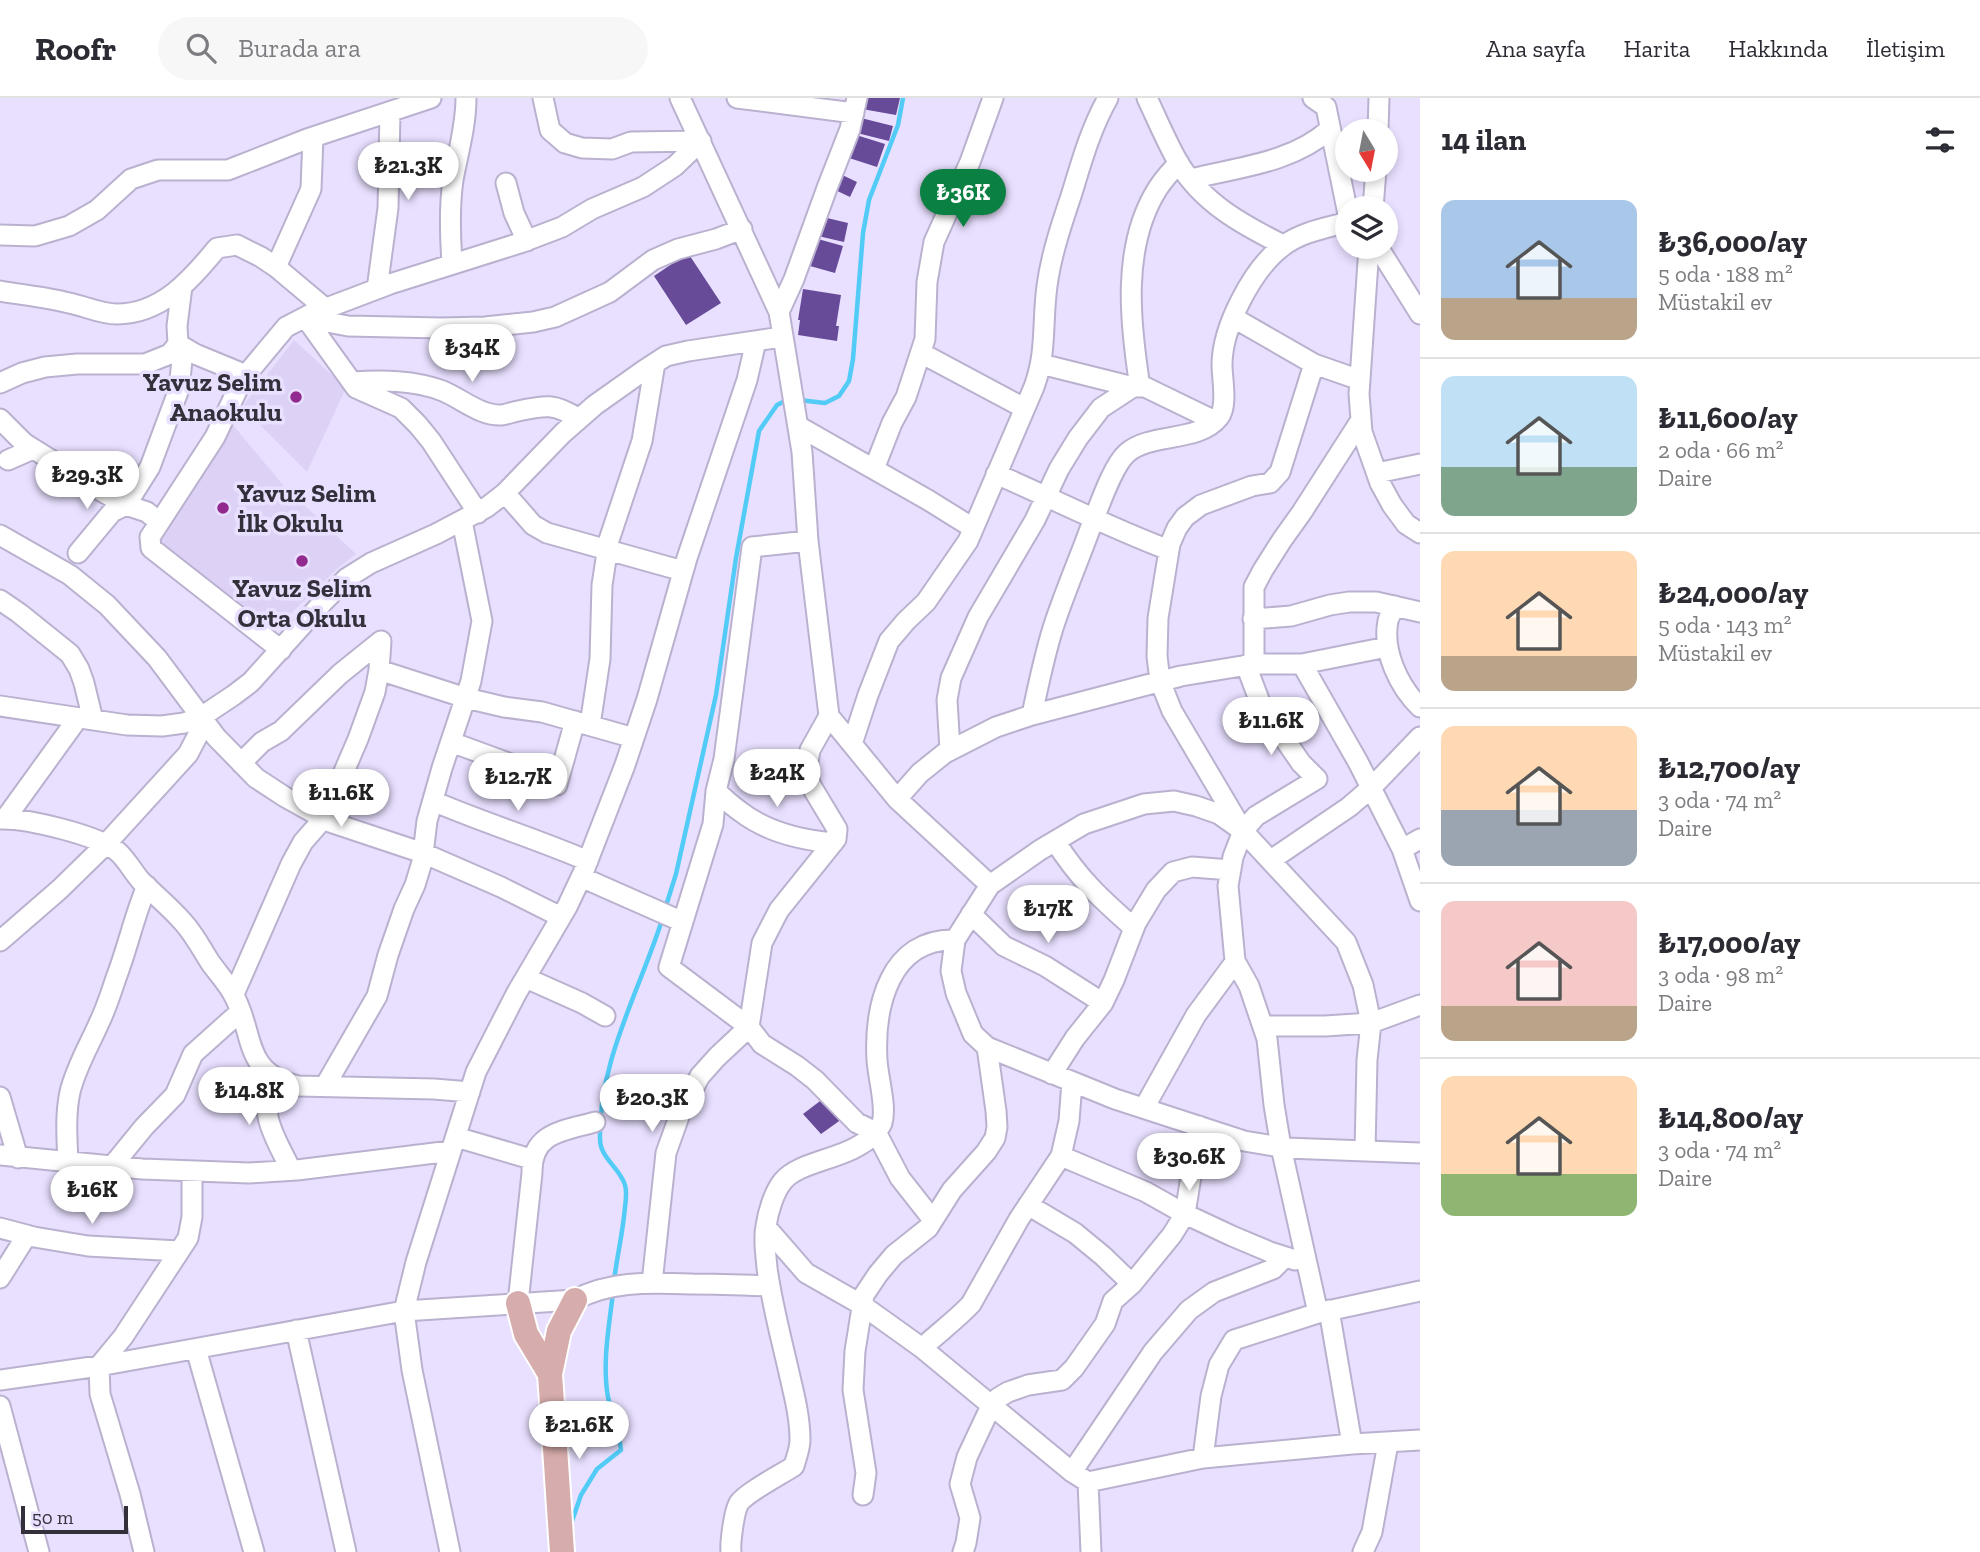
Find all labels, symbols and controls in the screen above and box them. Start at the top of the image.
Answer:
search box [158,17,648,80]
text: Roofr [35,29,116,68]
icon: search [182,29,220,67]
text: Burada ara [238,32,361,64]
text: Ana sayfa [1486,34,1586,63]
text: Harita [1624,34,1690,63]
text: Hakkında [1728,34,1828,63]
text: İletişim [1866,34,1945,63]
north arrow [1335,119,1398,182]
map controls [1335,119,1398,259]
icon: filters [1921,121,1959,159]
text: 14 ilan [1441,122,1526,158]
pin: ₺21.3K [351,142,465,202]
text: ₺21.3K [374,151,442,179]
pin: ₺36K [922,170,1004,229]
text: ₺36K [936,178,990,206]
button: layers [1335,196,1398,259]
text: ₺36,000/ay [1658,224,1807,260]
icon: home [1497,228,1581,312]
text: 5 oda · 188 m² [1658,260,1793,288]
text: Müstakil ev [1658,288,1772,316]
pin: ₺34K [431,324,513,384]
text: ₺34K [445,333,499,361]
place label: Yavuz Selim Anaokulu [143,366,282,428]
marker: Yavuz Selim Anaokulu [288,389,304,405]
text: ₺11,600/ay [1658,400,1798,436]
icon: home [1497,404,1581,488]
text: 2 oda · 66 m² [1658,436,1784,464]
pin: ₺29.3K [30,452,144,511]
text: ₺29.3K [51,460,123,488]
text: Daire [1658,464,1712,492]
place label: Yavuz Selim İlk Okulu [237,477,376,539]
marker: Yavuz Selim İlk Okulu [215,500,231,516]
marker: Yavuz Selim Orta Okulu [294,553,310,569]
place label: Yavuz Selim Orta Okulu [233,572,372,634]
text: ₺24,000/ay [1658,575,1808,611]
icon: home [1497,579,1581,663]
text: 5 oda · 143 m² [1658,611,1792,639]
text: Müstakil ev [1658,639,1772,667]
pin: ₺11.6K [1214,698,1328,757]
text: ₺11.6K [1238,706,1304,734]
pin: ₺24K [736,750,818,809]
text: ₺12,700/ay [1658,750,1800,786]
pin: ₺12.7K [461,754,575,813]
icon: home [1497,754,1581,838]
text: ₺24K [750,758,804,786]
text: ₺12.7K [484,762,552,790]
pin: ₺11.6K [284,770,398,829]
text: ₺11.6K [308,778,374,806]
text: 3 oda · 74 m² [1658,786,1781,814]
text: Daire [1658,814,1712,842]
pin: ₺17K [1007,886,1089,945]
text: ₺17K [1023,894,1073,922]
text: ₺17,000/ay [1658,925,1800,961]
icon: home [1497,929,1581,1013]
text: 3 oda · 98 m² [1658,961,1783,989]
text: Daire [1658,989,1712,1017]
pin: ₺14.8K [192,1068,306,1127]
pin: ₺20.3K [595,1074,709,1134]
text: ₺14.8K [214,1076,284,1104]
text: ₺20.3K [616,1083,688,1111]
text: ₺14,800/ay [1658,1100,1803,1136]
icon: home [1497,1104,1581,1188]
pin: ₺30.6K [1132,1134,1246,1193]
text: 3 oda · 74 m² [1658,1136,1781,1164]
text: ₺30.6K [1153,1142,1225,1170]
text: Daire [1658,1164,1712,1192]
pin: ₺16K [51,1166,133,1226]
text: ₺16K [66,1175,118,1203]
pin: ₺21.6K [522,1402,636,1461]
text: ₺21.6K [545,1410,613,1438]
scale bar [21,1503,128,1535]
text: 50 m [32,1506,73,1529]

